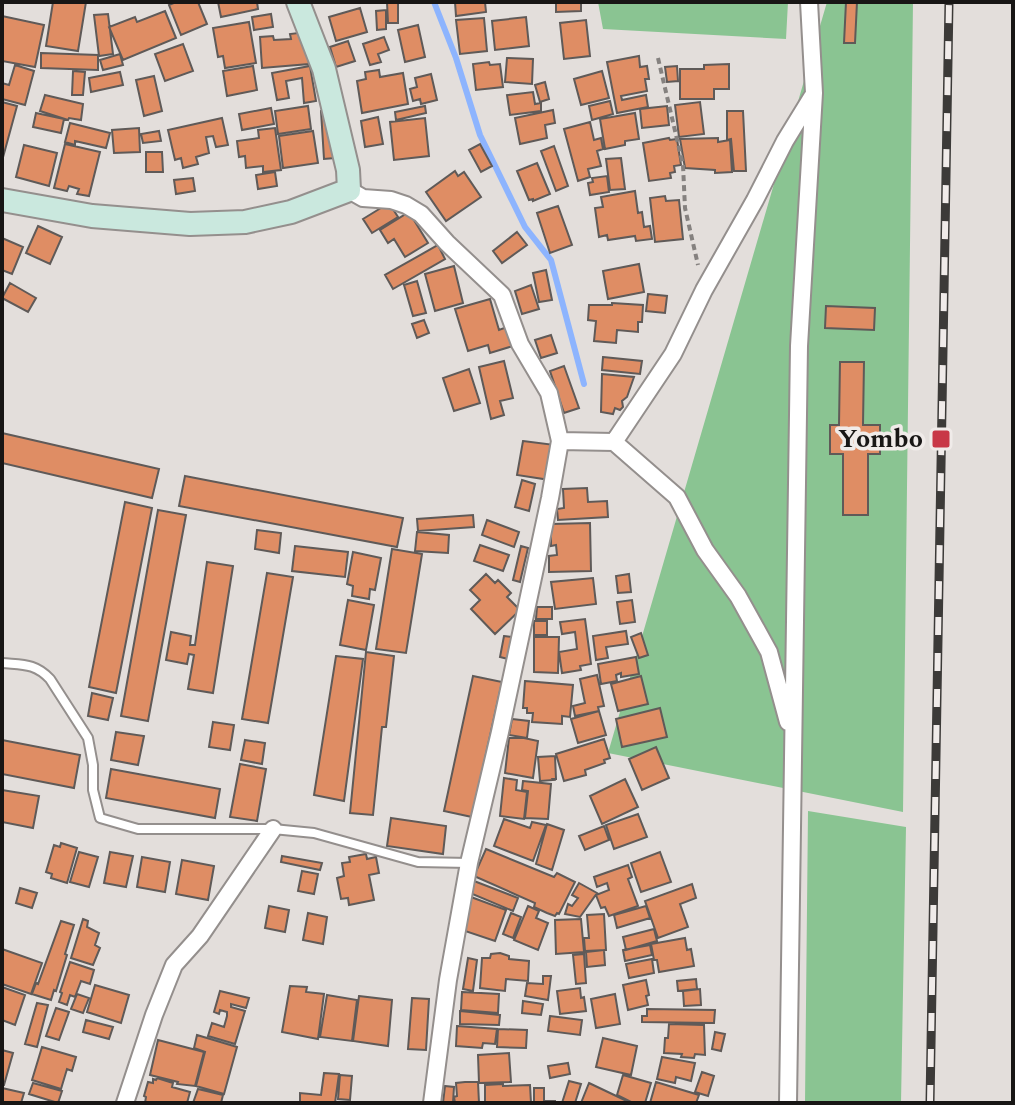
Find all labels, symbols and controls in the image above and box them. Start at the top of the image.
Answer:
place label: Yombo [838,419,923,459]
marker: Yombo [930,428,952,450]

